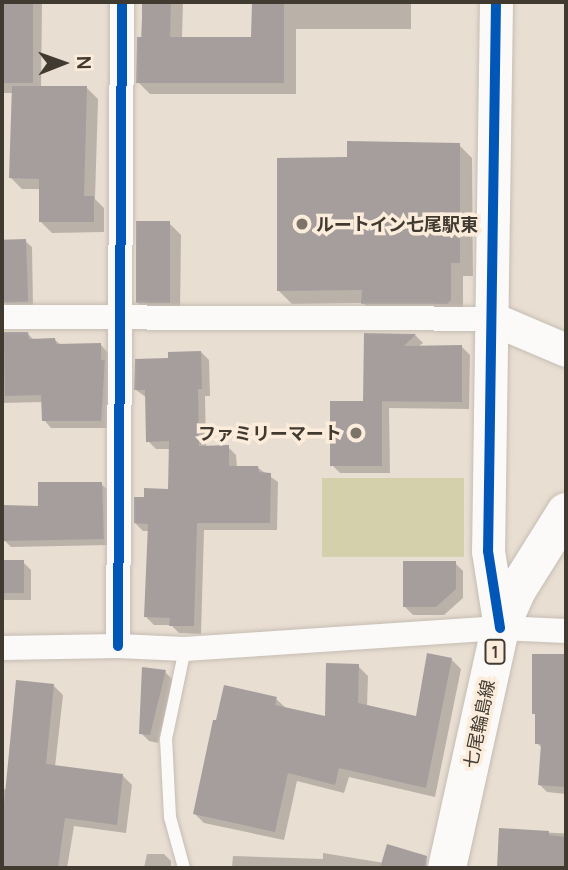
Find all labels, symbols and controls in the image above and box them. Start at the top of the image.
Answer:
north arrow [28,28,98,98]
text: N [71,56,97,70]
place label: ルートイン七尾駅東 [316,213,478,235]
marker: ルートイン七尾駅東 [294,216,310,232]
place label: ファミリーマート [198,422,342,444]
marker: ファミリーマート [348,425,364,441]
road number: 1 [483,639,507,664]
street label: 七尾輪島線 [459,678,499,770]

